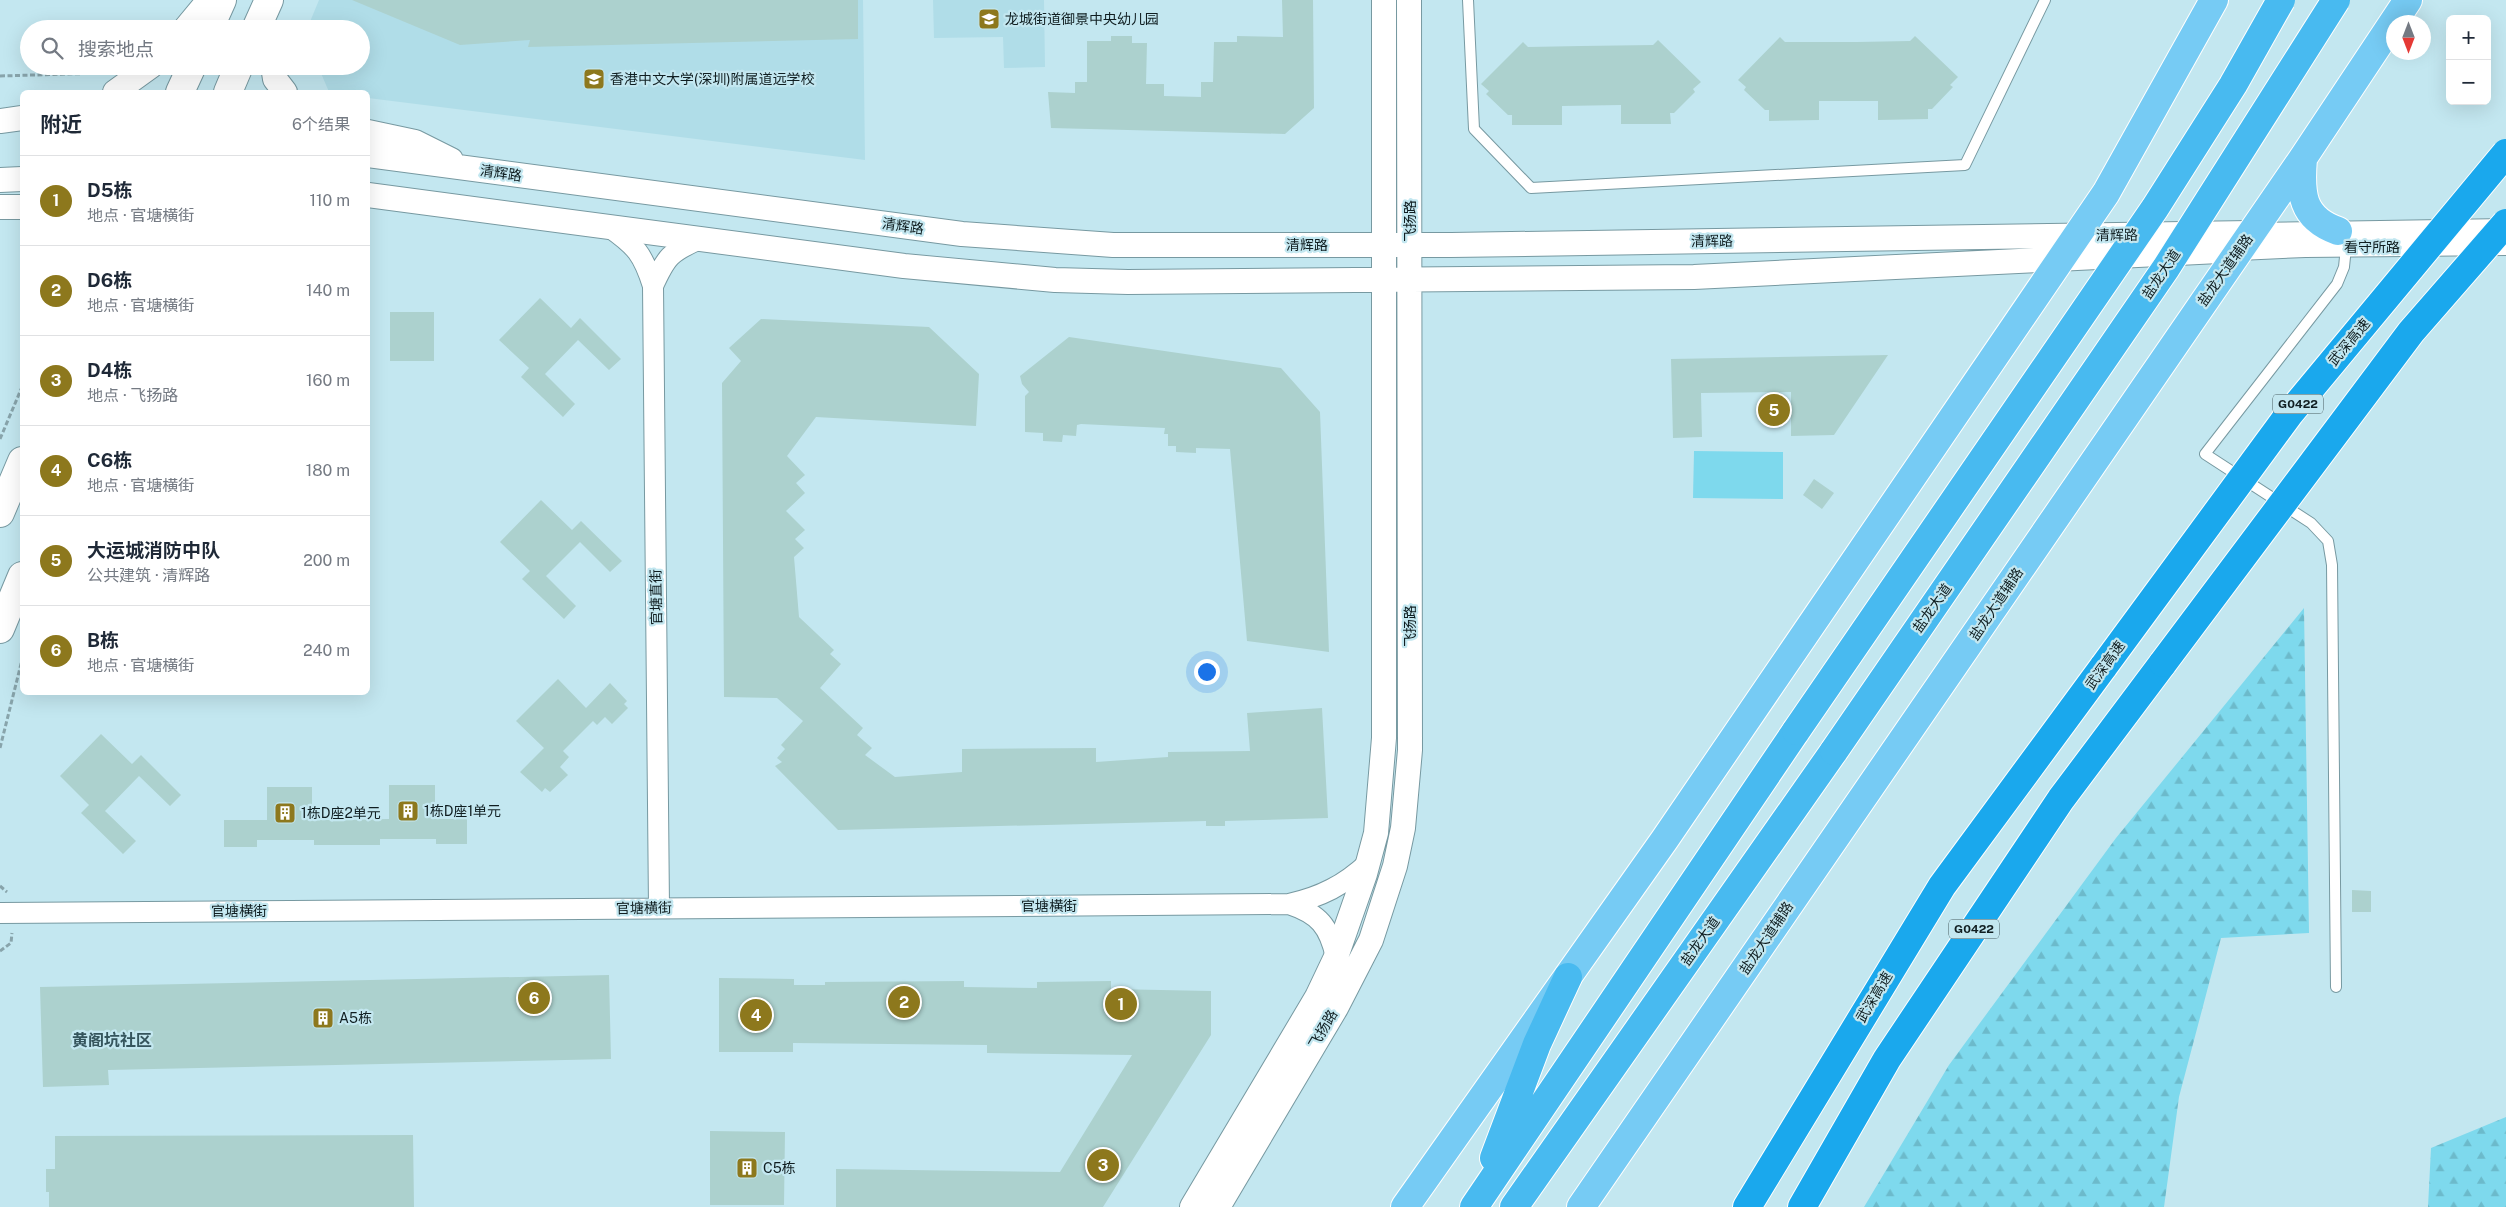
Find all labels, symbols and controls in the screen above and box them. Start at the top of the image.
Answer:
school or university icon: 龙城街道御景中央幼儿园 [977,7,1001,31]
place label: 龙城街道御景中央幼儿园 [1005,11,1159,27]
north arrow [2386,15,2431,60]
map controls [2446,15,2491,105]
button: + [2446,15,2491,60]
search box [20,20,370,75]
icon: search [38,34,66,62]
text: 搜索地点 [78,38,154,60]
button: − [2446,60,2491,105]
school or university icon: 香港中文大学(深圳)附属道远学校 [582,67,606,91]
place label: 香港中文大学(深圳)附属道远学校 [610,71,815,87]
text: 附近 [40,112,82,137]
text: 6个结果 [292,115,350,134]
street label: 清辉路 [479,162,523,184]
text: D5栋 [87,179,133,201]
text: 1 [53,191,59,210]
text: 110 m [309,191,350,210]
street label: 飞扬路 [1402,200,1418,242]
text: 地点 · 官塘横街 [87,206,194,225]
street label: 清辉路 [881,215,925,237]
street label: 清辉路 [2096,227,2138,243]
street label: 盐龙大道辅路 [2194,231,2256,309]
street label: 清辉路 [1691,233,1733,249]
street label: 清辉路 [1286,237,1328,253]
street label: 看守所路 [2344,239,2400,255]
street label: 盐龙大道 [2139,246,2183,302]
text: D6栋 [87,269,132,291]
text: 2 [51,281,61,300]
text: 140 m [306,281,350,300]
text: 地点 · 官塘横街 [87,296,194,315]
street label: 武深高速 [2325,315,2373,369]
text: D4栋 [87,359,132,381]
text: 3 [51,371,61,390]
text: 160 m [306,371,350,390]
text: 地点 · 飞扬路 [87,386,178,405]
pin: 5 [1758,391,1790,429]
road number: G0422 [2273,394,2323,414]
text: C6栋 [87,449,132,471]
text: 4 [51,461,61,480]
text: 180 m [306,461,350,480]
text: 地点 · 官塘横街 [87,476,194,495]
text: 大运城消防中队 [87,539,220,561]
text: 5 [51,551,61,570]
text: 200 m [303,551,350,570]
street label: 盐龙大道辅路 [1966,565,2026,643]
text: 公共建筑 · 清辉路 [87,566,210,585]
street label: 官塘直街 [648,569,664,625]
street label: 盐龙大道 [1909,580,1955,636]
street label: 飞扬路 [1402,605,1418,647]
text: B栋 [87,629,119,651]
street label: 武深高速 [2082,638,2128,692]
text: 6 [51,641,61,660]
text: 240 m [303,641,350,660]
text: 地点 · 官塘横街 [87,656,194,675]
your location [1194,659,1220,685]
building icon: 1栋D座1单元 [396,799,420,823]
building icon: 1栋D座2单元 [273,801,297,825]
place label: 1栋D座1单元 [424,803,501,819]
place label: 1栋D座2单元 [301,805,381,821]
street label: 官塘横街 [1021,898,1077,914]
street label: 盐龙大道辅路 [1736,899,1796,977]
street label: 官塘横街 [616,900,672,916]
street label: 官塘横街 [211,903,267,919]
street label: 盐龙大道 [1677,913,1723,969]
road number: G0422 [1949,920,1999,939]
street label: 武深高速 [1853,969,1895,1025]
pin: 6 [518,979,550,1017]
pin: 2 [888,983,920,1021]
pin: 1 [1105,985,1137,1023]
pin: 4 [740,996,772,1034]
building icon: A5栋 [311,1006,335,1030]
street label: 飞扬路 [1306,1007,1340,1051]
place label: A5栋 [339,1010,372,1026]
district label: 黄阁坑社区 [72,1031,152,1050]
pin: 3 [1087,1146,1119,1184]
building icon: C5栋 [735,1156,759,1180]
place label: C5栋 [763,1160,796,1176]

